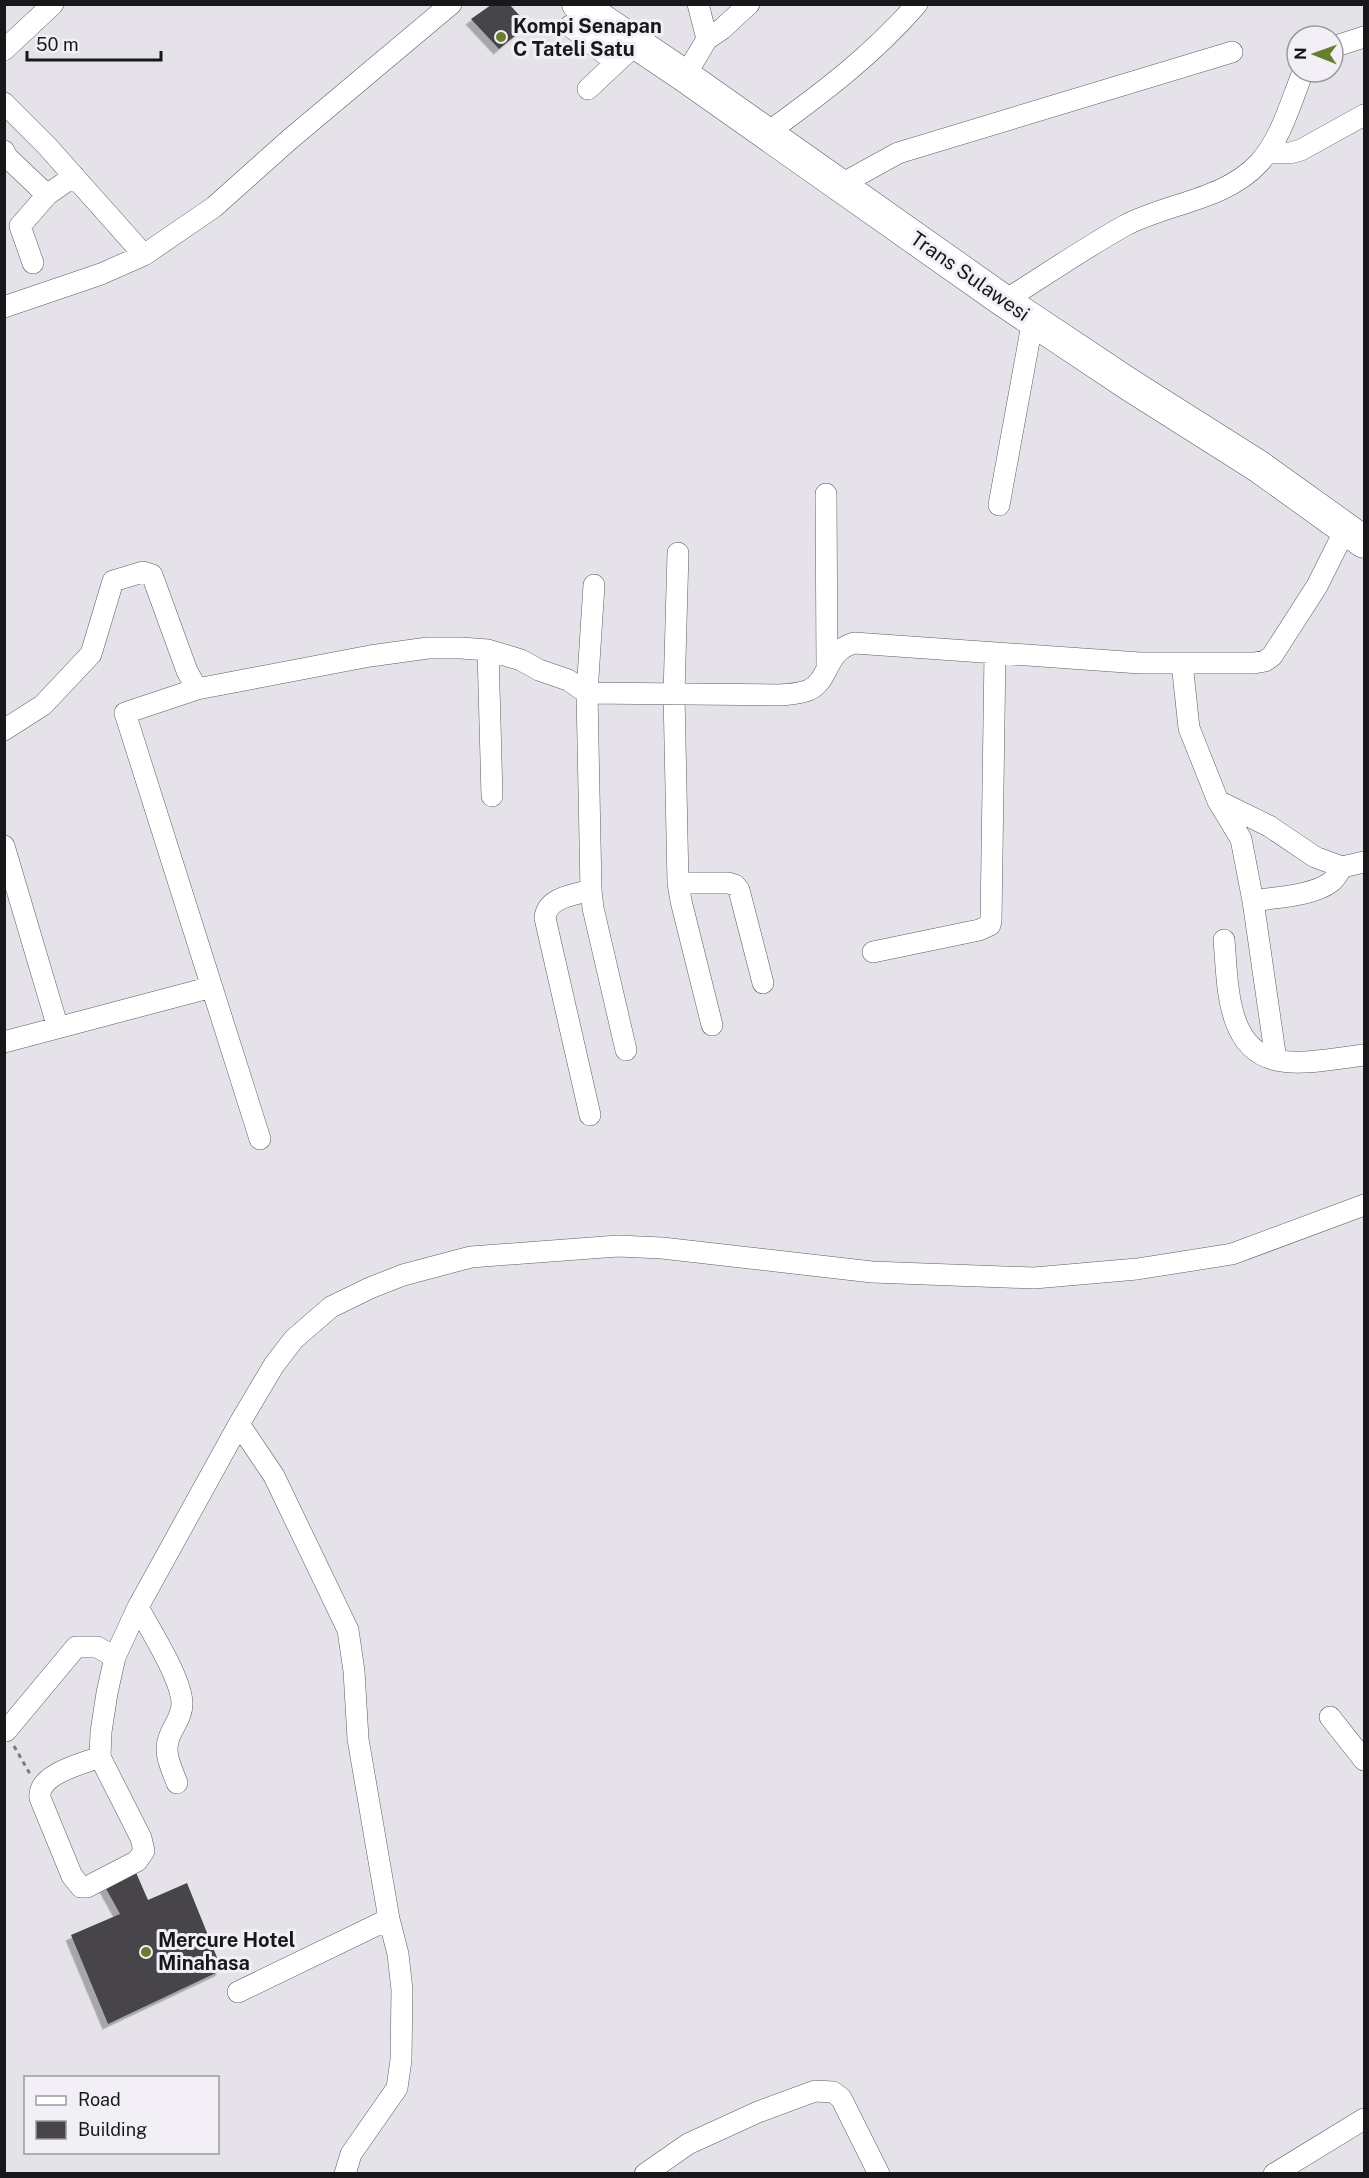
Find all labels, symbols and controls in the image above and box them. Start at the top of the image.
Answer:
place label: Kompi Senapan C Tateli Satu [513,14,662,61]
scale bar [27,24,160,62]
north arrow [1285,24,1345,84]
marker: Kompi Senapan C Tateli Satu [494,30,508,44]
text: 50 m [36,34,79,55]
text: N [1291,47,1310,60]
street label: Trans Sulawesi [906,226,1034,326]
place label: Mercure Hotel Minahasa [158,1928,295,1975]
marker: Mercure Hotel Minahasa [139,1945,153,1959]
legend [24,2076,219,2154]
text: Road [78,2089,121,2110]
text: Building [78,2119,147,2140]

